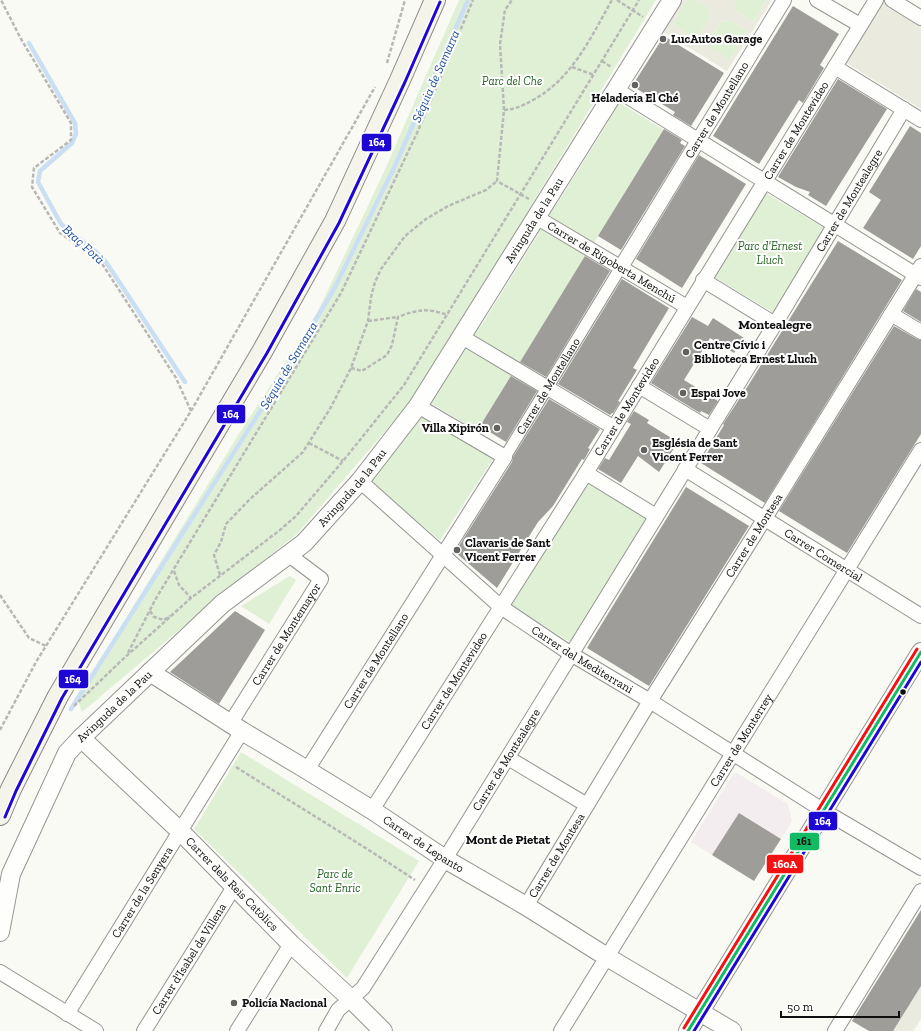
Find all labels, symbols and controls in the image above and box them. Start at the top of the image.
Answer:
water label: Séquia de Samarra [408,28,463,125]
place label: LucAutos Garage [671,32,762,46]
marker: LucAutos Garage [658,34,668,44]
street label: Carrer de Montellano [682,59,752,161]
park label: Parc del Che [482,74,542,88]
street label: Carrer de Montevideo [761,79,832,182]
marker: Heladería El Ché [630,80,640,90]
place label: Heladería El Ché [591,91,679,105]
line badge: 164 [361,133,392,152]
text: 164 [369,136,386,149]
street label: Carrer de Montealegre [813,146,885,254]
street label: Avinguda de la Pau [502,175,566,266]
street label: Carrer de Rigoberta Menchú [545,218,679,306]
water label: Braç Forà [60,222,108,267]
park label: Parc d'Ernest Lluch [738,239,802,267]
district label: Montealegre [738,317,812,332]
water label: Séquia de Samarra [256,319,320,412]
street label: Carrer de Montellano [513,335,583,437]
place label: Centre Cívic i Biblioteca Ernest Lluch [694,338,817,366]
marker: Centre Cívic i Biblioteca Ernest Lluch [681,347,691,357]
street label: Carrer de Montevideo [591,355,662,458]
place label: Espai Jove [691,386,746,400]
marker: Espai Jove [678,388,688,398]
line badge: 164 [216,404,246,424]
text: 164 [223,408,240,421]
place label: Villa Xipirón [422,421,489,435]
marker: Villa Xipirón [492,423,502,433]
place label: Església de Sant Vicent Ferrer [652,436,738,464]
marker: Església de Sant Vicent Ferrer [639,445,649,455]
street label: Avinguda de la Pau [315,446,390,530]
street label: Carrer de Montesa [722,491,786,580]
street label: Carrer Comercial [782,526,865,585]
place label: Clavaris de Sant Vicent Ferrer [465,536,551,564]
marker: Clavaris de Sant Vicent Ferrer [452,545,462,555]
street label: Carrer de Montemayor [249,580,324,688]
street label: Carrer de Montellano [340,611,411,711]
street label: Carrer del Mediterrani [529,623,636,697]
street label: Carrer de Montevideo [418,629,490,732]
street label: Avinguda de la Pau [74,667,155,745]
line badge: 164 [58,669,89,689]
text: 164 [65,673,82,686]
unlabelled marker [898,687,908,697]
street label: Carrer de Monterrey [707,690,776,789]
street label: Carrer de Montealegre [470,706,543,813]
street label: Carrer de Montesa [526,810,588,900]
line badge: 164 [808,811,838,831]
street label: Carrer de Lepanto [380,812,466,875]
text: 164 [815,815,832,828]
district label: Mont de Pietat [466,832,551,847]
line badge: 161 [789,832,820,851]
street label: Carrer dels Reis Catòlics [183,834,281,934]
text: 161 [797,835,812,848]
street label: Carrer de la Senyera [109,844,176,941]
line badge: 160A [766,854,804,874]
text: 160A [773,858,797,871]
park label: Parc de Sant Enric [310,867,360,895]
street label: Carrer d'Isabel de Villena [149,900,229,1017]
scale bar [781,993,899,1019]
place label: Policía Nacional [242,996,327,1010]
marker: Policía Nacional [229,998,239,1008]
text: 50 m [787,1000,814,1014]

